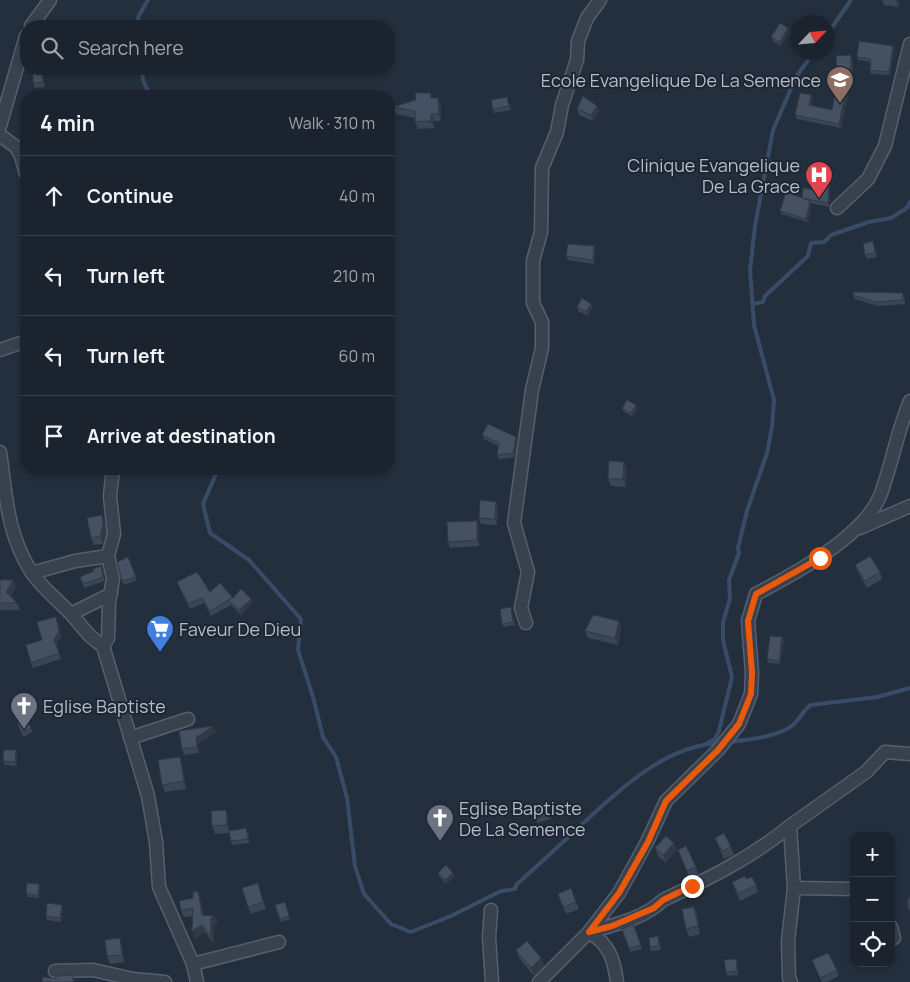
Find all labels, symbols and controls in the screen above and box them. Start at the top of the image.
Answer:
north arrow [790,15,835,60]
search box [20,20,395,75]
icon: search [38,34,66,62]
text: Search here [78,35,184,61]
school or university icon: Ecole Evangelique De La Semence [825,65,855,104]
place label: Ecole Evangelique De La Semence [541,68,821,92]
text: 4 min [40,109,95,137]
text: Walk · 310 m [289,112,375,134]
place label: Clinique Evangelique De La Grace [627,153,800,198]
hospital icon: Clinique Evangelique De La Grace [804,160,834,199]
icon: ahead [40,182,68,210]
text: Continue [87,183,173,209]
text: 40 m [339,185,375,207]
icon: left [40,262,68,290]
text: Turn left [87,263,165,289]
text: 210 m [333,265,375,287]
icon: left [40,342,68,370]
text: Turn left [87,343,165,369]
text: 60 m [339,345,375,367]
icon: arrive [40,422,68,450]
text: Arrive at destination [87,423,276,449]
route start [809,547,832,570]
supermarket icon: Faveur De Dieu [145,614,175,653]
place label: Faveur De Dieu [179,617,301,641]
church icon: Eglise Baptiste [9,691,39,730]
place label: Eglise Baptiste [43,694,166,718]
place label: Eglise Baptiste De La Semence [459,796,586,841]
church icon: Eglise Baptiste De La Semence [425,803,455,842]
map controls [850,832,895,967]
button: + [850,832,895,877]
route end [681,875,704,898]
button: − [850,877,895,922]
button: locate [850,922,895,967]

